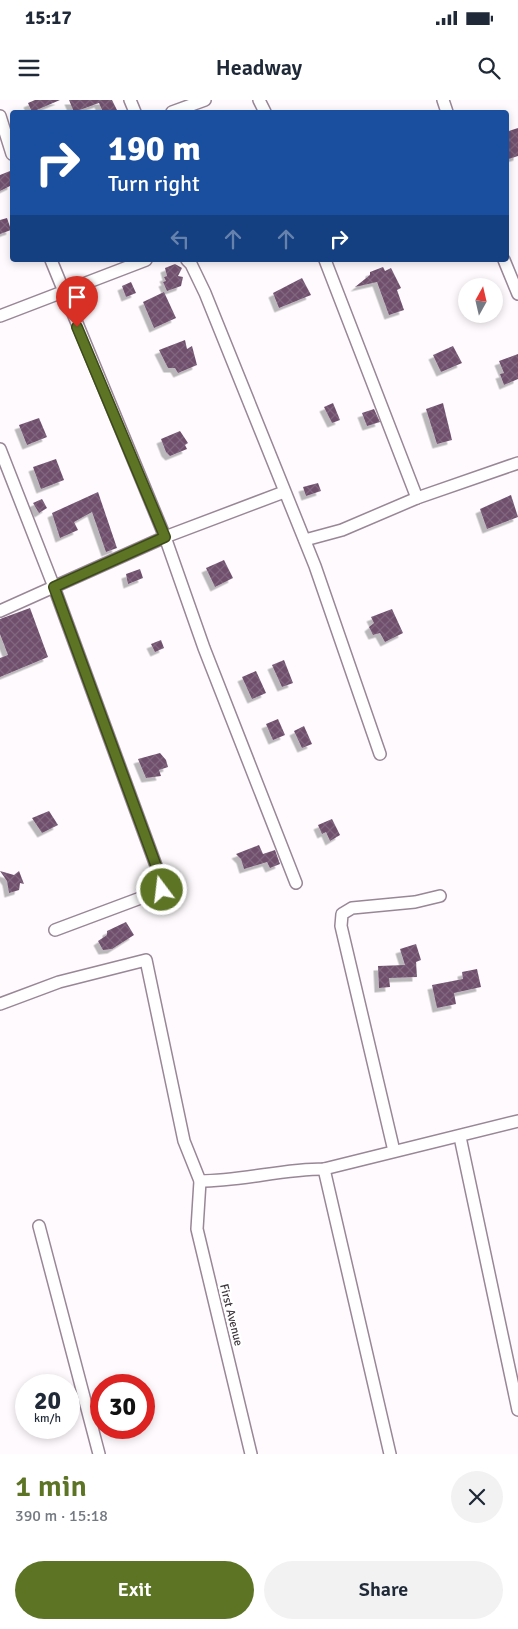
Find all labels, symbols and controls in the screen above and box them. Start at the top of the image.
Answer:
text: 15:17 [25,6,72,30]
icon: menu [15,54,43,82]
text: Headway [216,54,302,81]
icon: search [475,54,503,82]
text: 190 m [108,127,201,170]
icon: right [25,130,90,195]
text: Turn right [108,170,200,197]
icon: left [166,225,194,253]
icon: ahead [219,225,247,253]
icon: ahead [272,225,300,253]
icon: right [325,225,353,253]
pin [56,276,98,327]
north arrow [458,278,502,322]
map controls [458,278,503,323]
icon: arrive [63,283,91,311]
position arrow [135,863,187,915]
street label: First Avenue [216,1282,246,1348]
speed limit sign: 30 [90,1374,155,1439]
text: 20 [34,1385,61,1416]
text: km/h [34,1411,61,1426]
text: 1 min [15,1468,87,1505]
button: close [451,1471,503,1523]
text: 390 m · 15:18 [15,1506,108,1526]
button: Exit [15,1561,254,1619]
button: Share [264,1561,503,1619]

